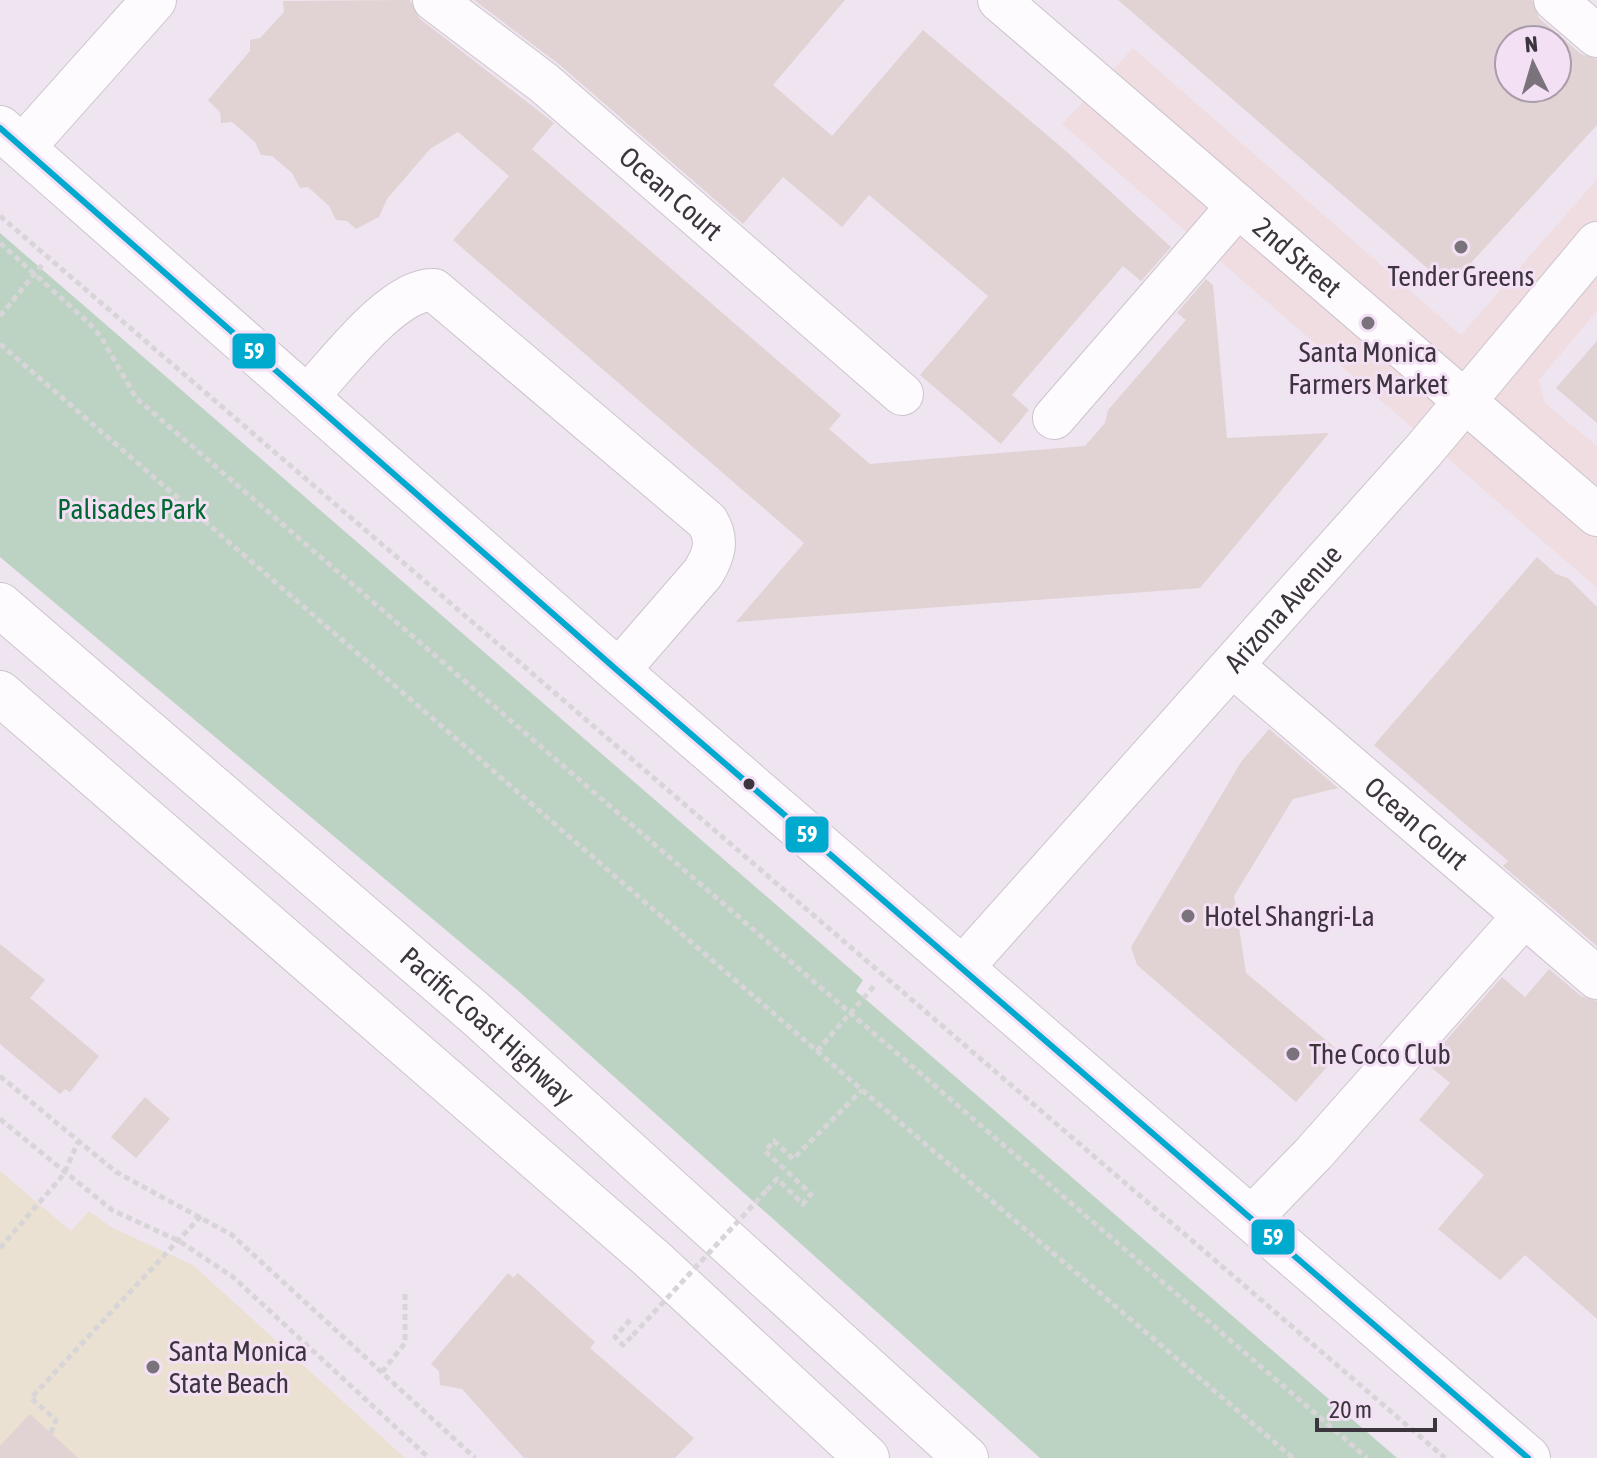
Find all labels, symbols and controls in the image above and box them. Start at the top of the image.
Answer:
north arrow [1493,24,1573,104]
text: N [1524,31,1539,58]
street label: Ocean Court [613,140,729,246]
street label: 2nd Street [1247,211,1348,304]
marker: Tender Greens [1452,238,1470,256]
place label: Tender Greens [1388,260,1534,292]
marker: Santa Monica Farmers Market [1359,314,1377,332]
line badge: 59 [231,332,277,370]
place label: Santa Monica Farmers Market [1288,336,1448,400]
text: 59 [244,338,264,364]
park label: Palisades Park [57,493,207,525]
street label: Arizona Avenue [1218,538,1348,678]
street label: Ocean Court [1358,770,1474,876]
unlabelled marker [741,776,757,792]
line badge: 59 [784,815,830,854]
text: 59 [797,821,817,847]
place label: Hotel Shangri-La [1204,900,1375,932]
marker: Hotel Shangri-La [1179,907,1197,925]
street label: Pacific Coast Highway [394,940,581,1111]
place label: The Coco Club [1309,1038,1451,1070]
marker: The Coco Club [1284,1045,1302,1063]
line badge: 59 [1250,1218,1296,1256]
text: 59 [1263,1224,1283,1250]
place label: Santa Monica State Beach [169,1335,308,1399]
marker: Santa Monica State Beach [144,1358,162,1376]
scale bar [1317,1382,1435,1432]
text: 20 m [1329,1396,1372,1423]

